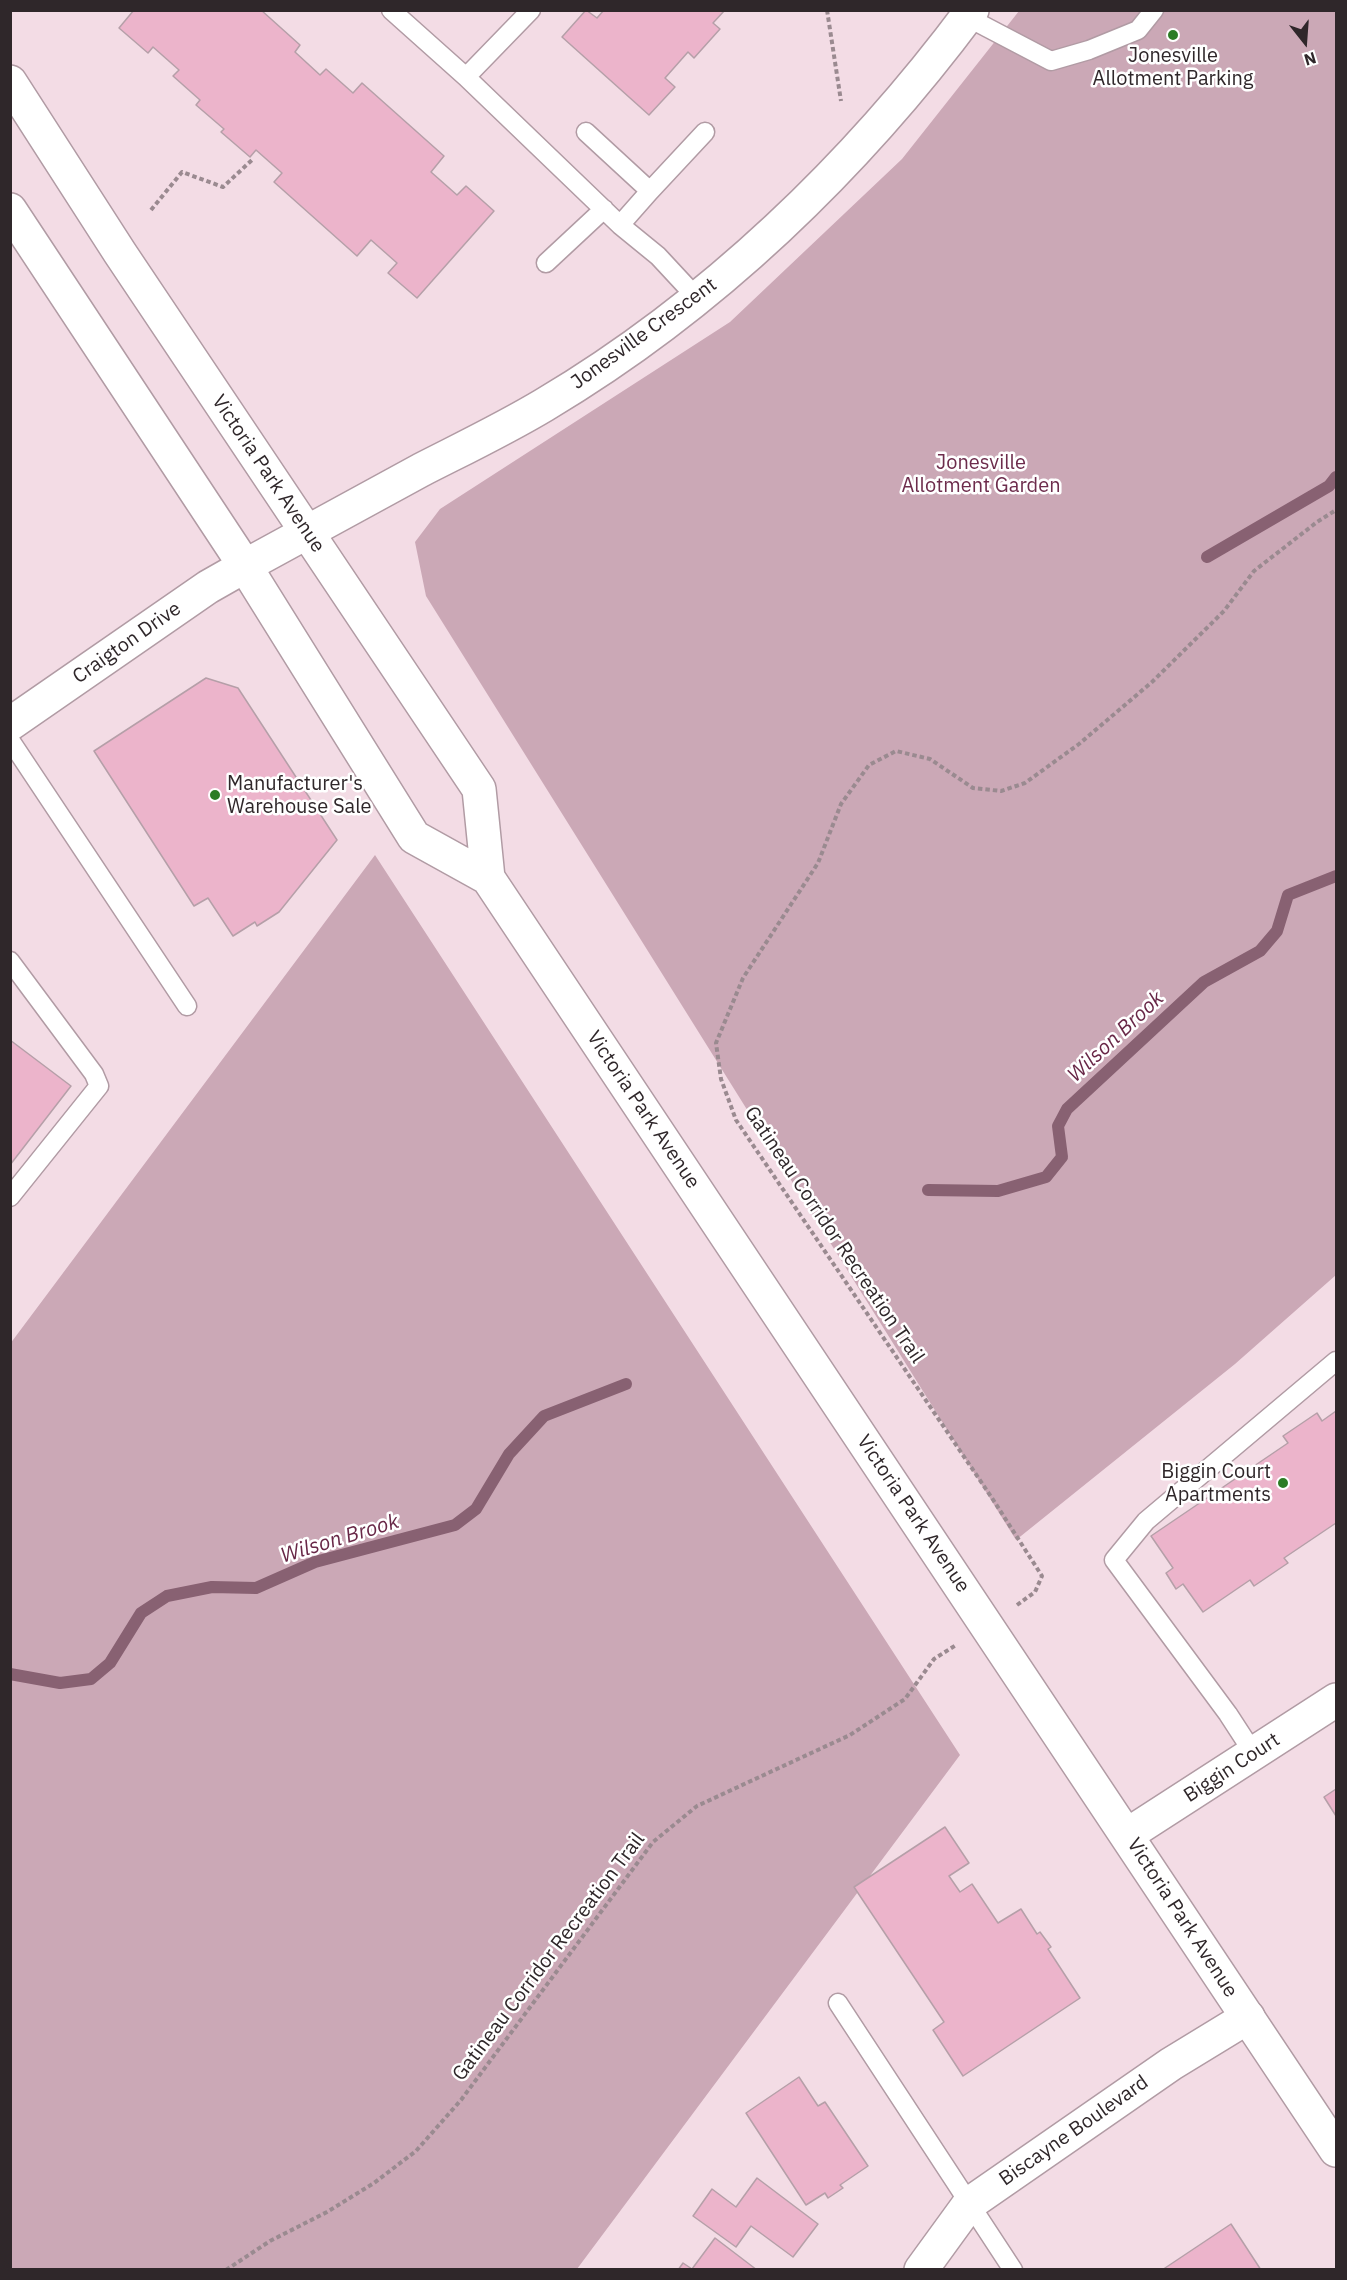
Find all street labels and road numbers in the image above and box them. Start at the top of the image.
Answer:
street label: Jonesville Crescent [566,273,722,395]
street label: Victoria Park Avenue [206,391,330,557]
street label: Craigton Drive [68,597,186,689]
street label: Victoria Park Avenue [581,1027,705,1193]
street label: Gatineau Corridor Recreation Trail [739,1102,929,1368]
street label: Victoria Park Avenue [851,1431,975,1597]
street label: Biggin Court [1179,1728,1285,1808]
street label: Gatineau Corridor Recreation Trail [448,1828,650,2086]
street label: Victoria Park Avenue [1122,1834,1242,2002]
street label: Biscayne Boulevard [995,2071,1153,2191]

